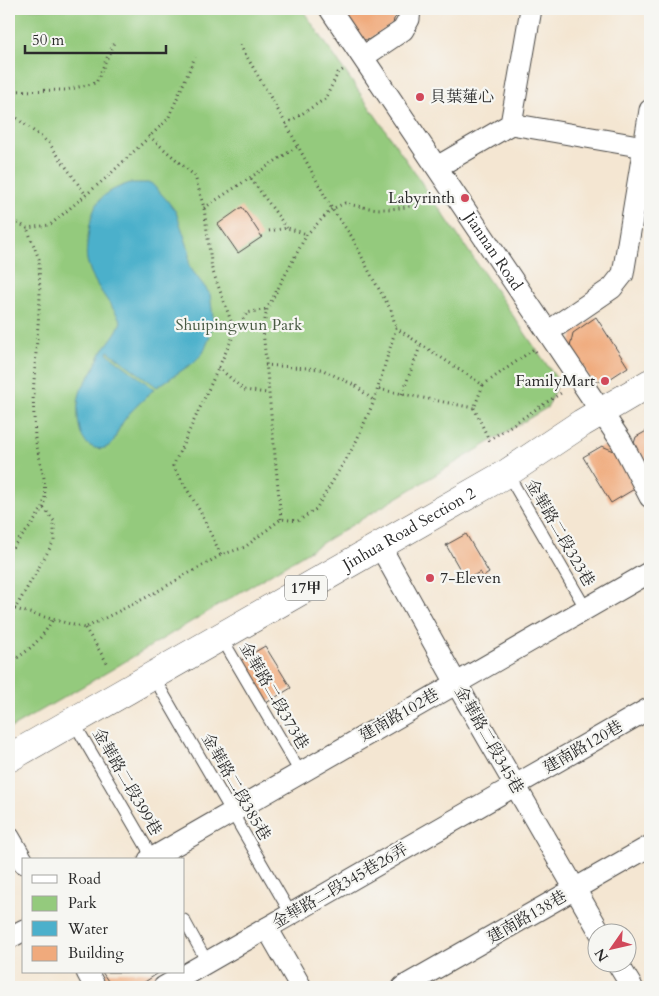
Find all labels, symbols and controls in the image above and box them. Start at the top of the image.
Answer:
scale bar [25,22,166,54]
text: 50 m [32,30,64,50]
place label: 貝葉蓮心 [430,86,494,108]
marker: 貝葉蓮心 [414,91,426,103]
place label: Labyrinth [388,187,455,209]
marker: Labyrinth [459,192,471,204]
street label: Jiannan Road [458,206,528,295]
park label: Shuipingwun Park [176,314,303,336]
place label: FamilyMart [516,370,595,392]
marker: FamilyMart [599,375,611,387]
street label: 金華路二段323巷 [520,475,600,591]
street label: Jinhua Road Section 2 [337,482,480,577]
place label: 7-Eleven [440,567,501,589]
marker: 7-Eleven [424,572,436,584]
road number: 17甲 [285,576,327,600]
street label: 金華路二段373巷 [234,638,314,754]
street label: 金華路二段345巷 [449,682,529,798]
street label: 建南路102巷 [355,683,443,747]
street label: 建南路120巷 [539,715,627,779]
street label: 金華路二段399巷 [87,724,167,840]
street label: 金華路二段385巷 [196,729,276,845]
street label: 金華路二段345巷26弄 [268,838,412,934]
legend [22,858,185,974]
text: Road [68,869,101,889]
street label: 建南路138巷 [483,885,571,949]
text: Park [68,893,97,913]
text: Water [67,919,109,939]
north arrow [586,924,636,974]
text: Building [68,943,124,963]
text: N [590,945,613,965]

